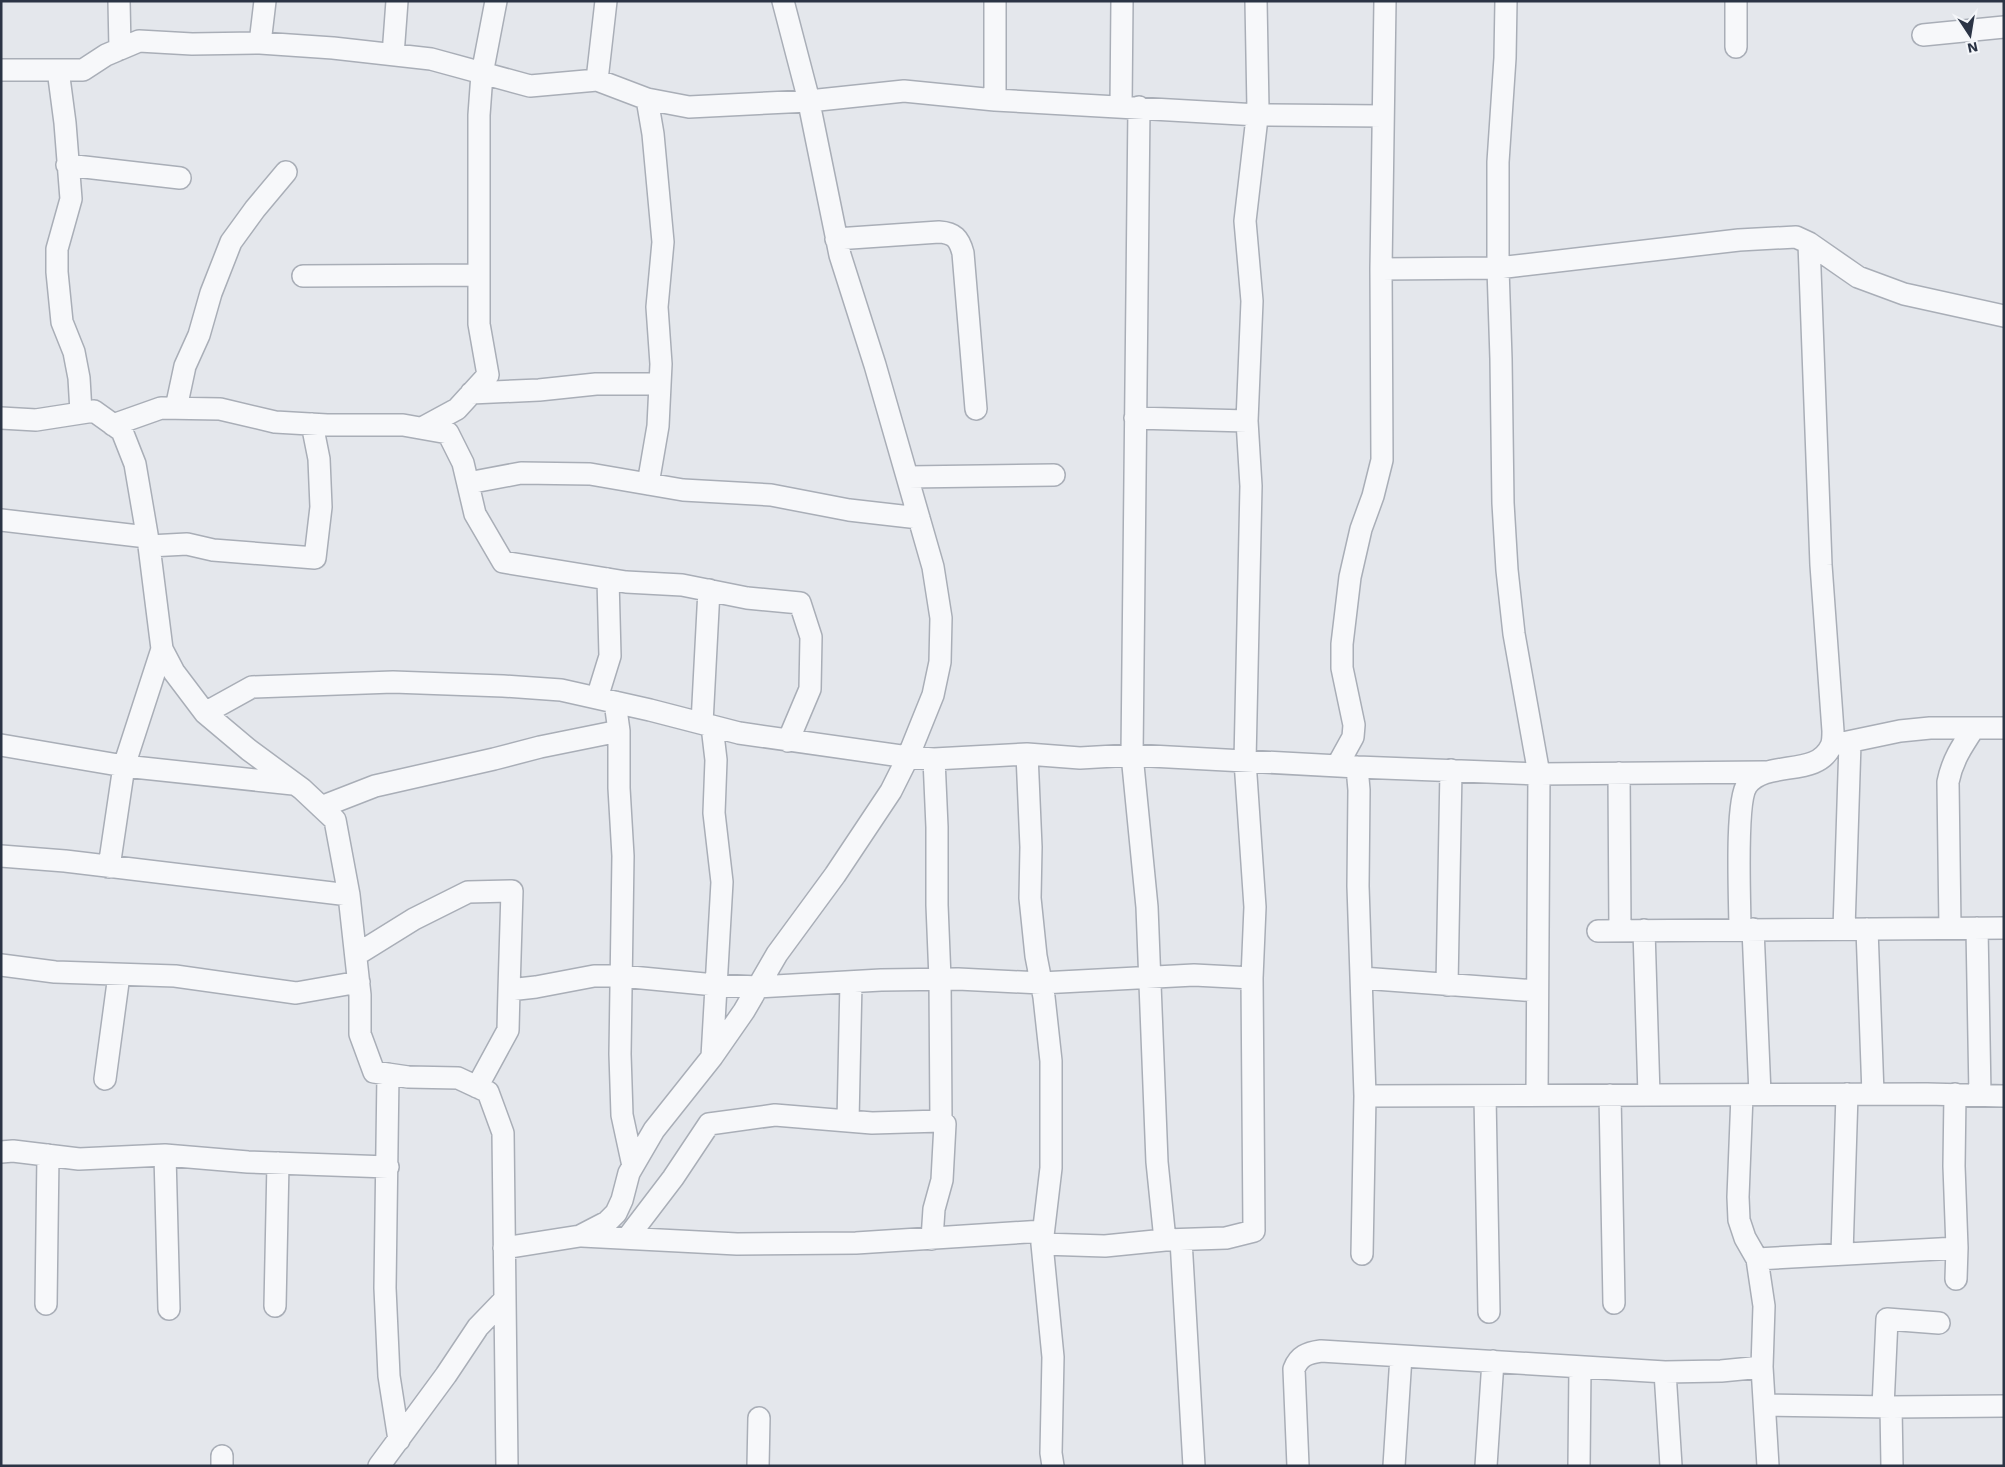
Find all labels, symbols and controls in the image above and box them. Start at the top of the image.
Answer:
north arrow [1945,10,1995,60]
text: N [1966,39,1979,57]

